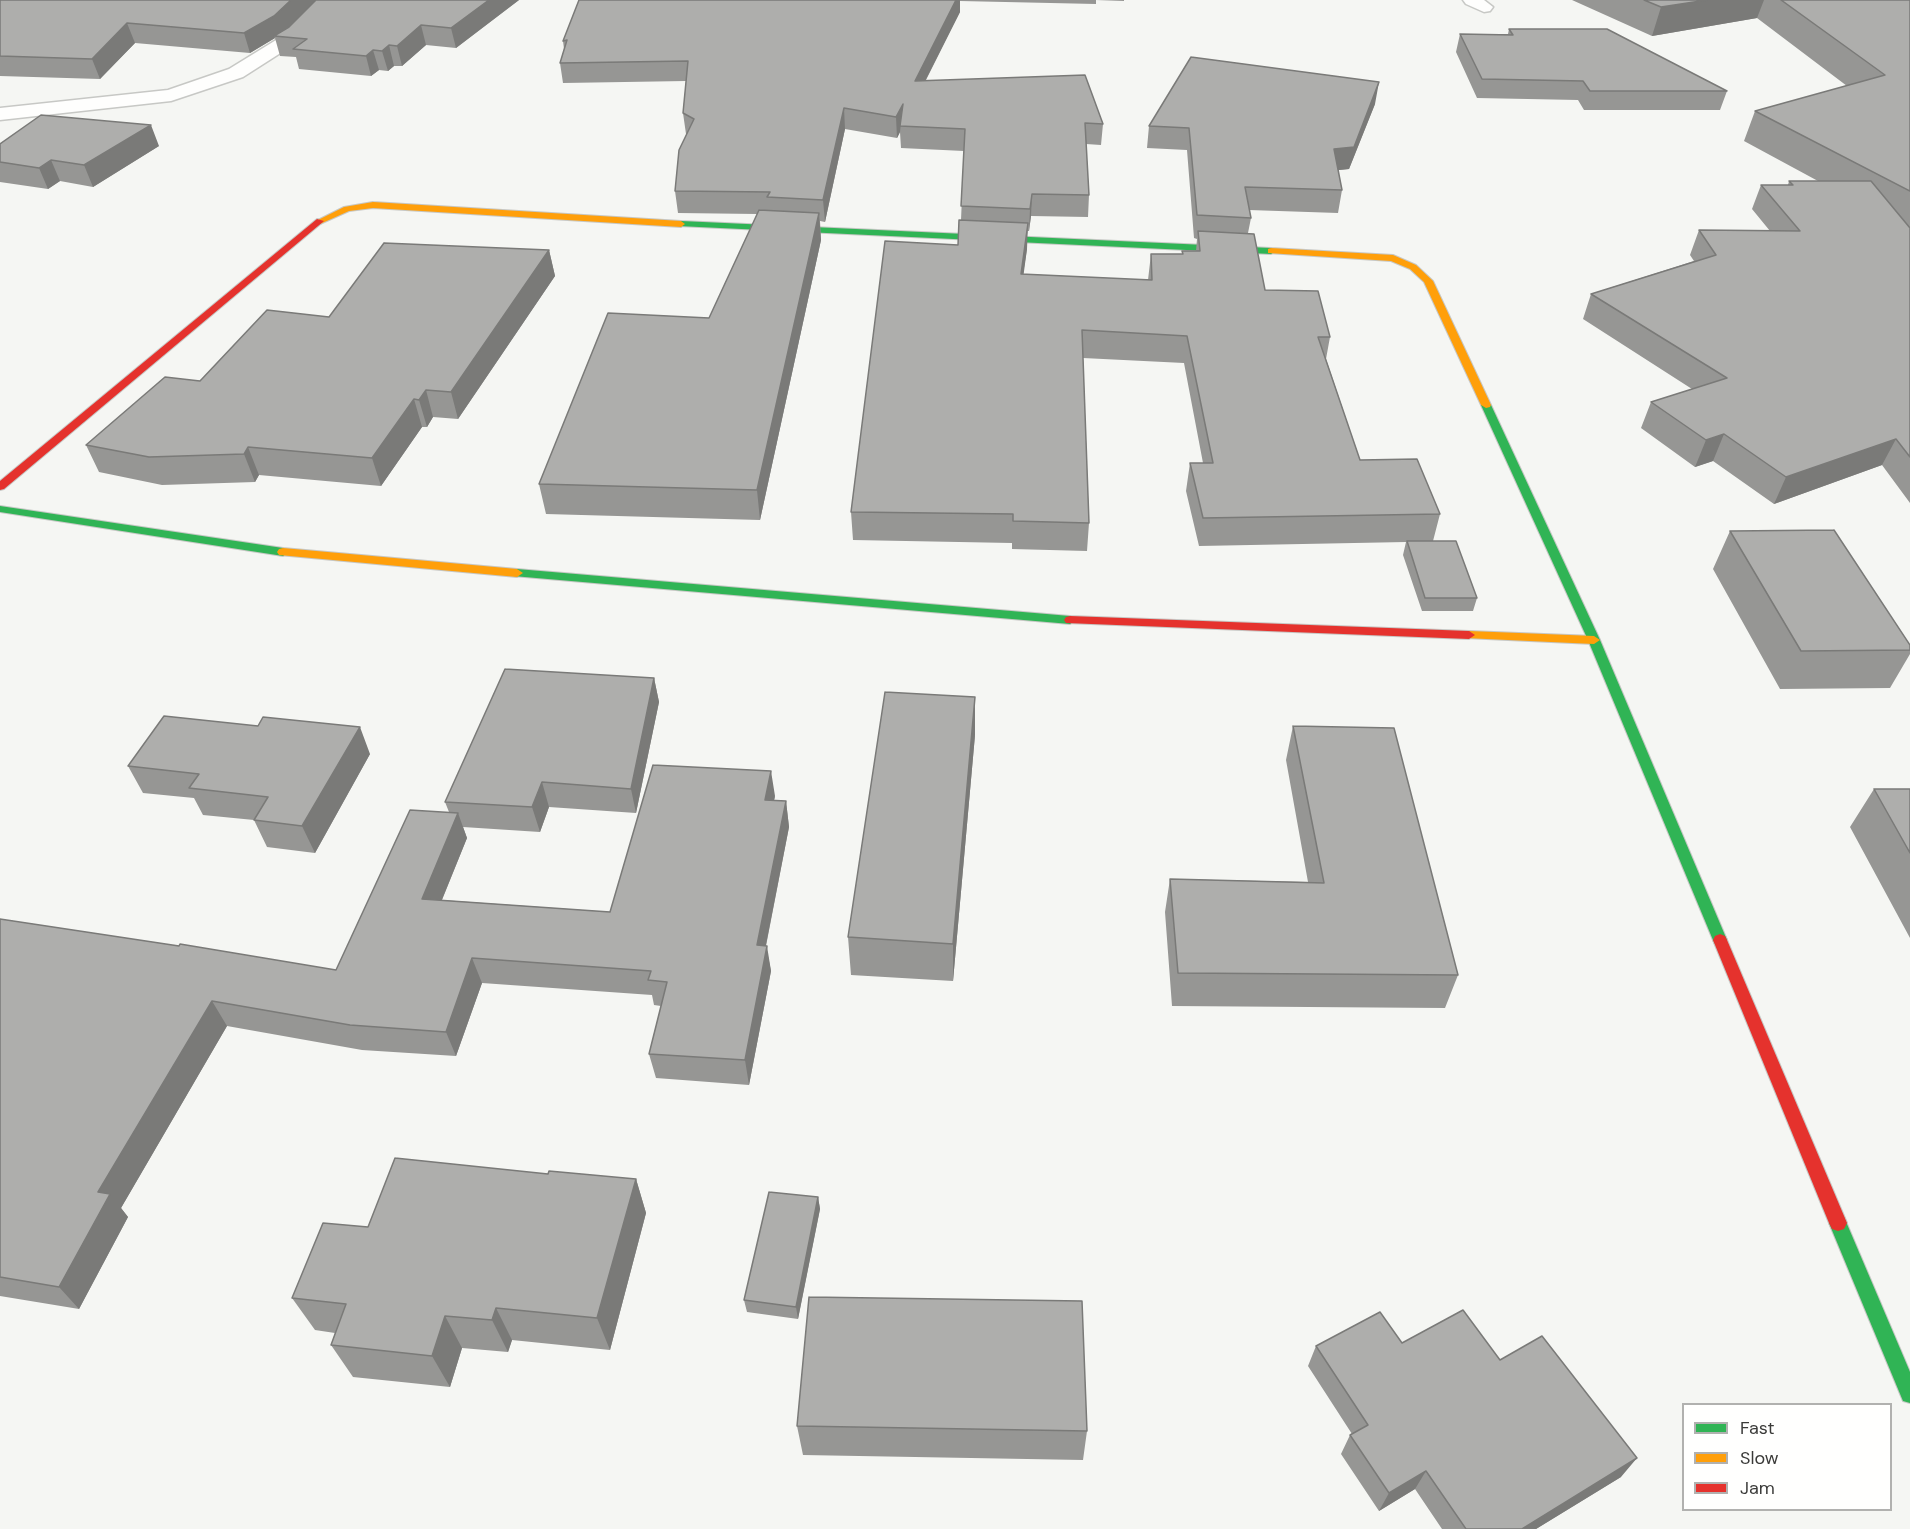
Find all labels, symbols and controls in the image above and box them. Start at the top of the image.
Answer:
legend [1682,1403,1892,1511]
text: Fast [1740,1416,1775,1440]
text: Slow [1740,1446,1779,1470]
text: Jam [1740,1476,1775,1500]

